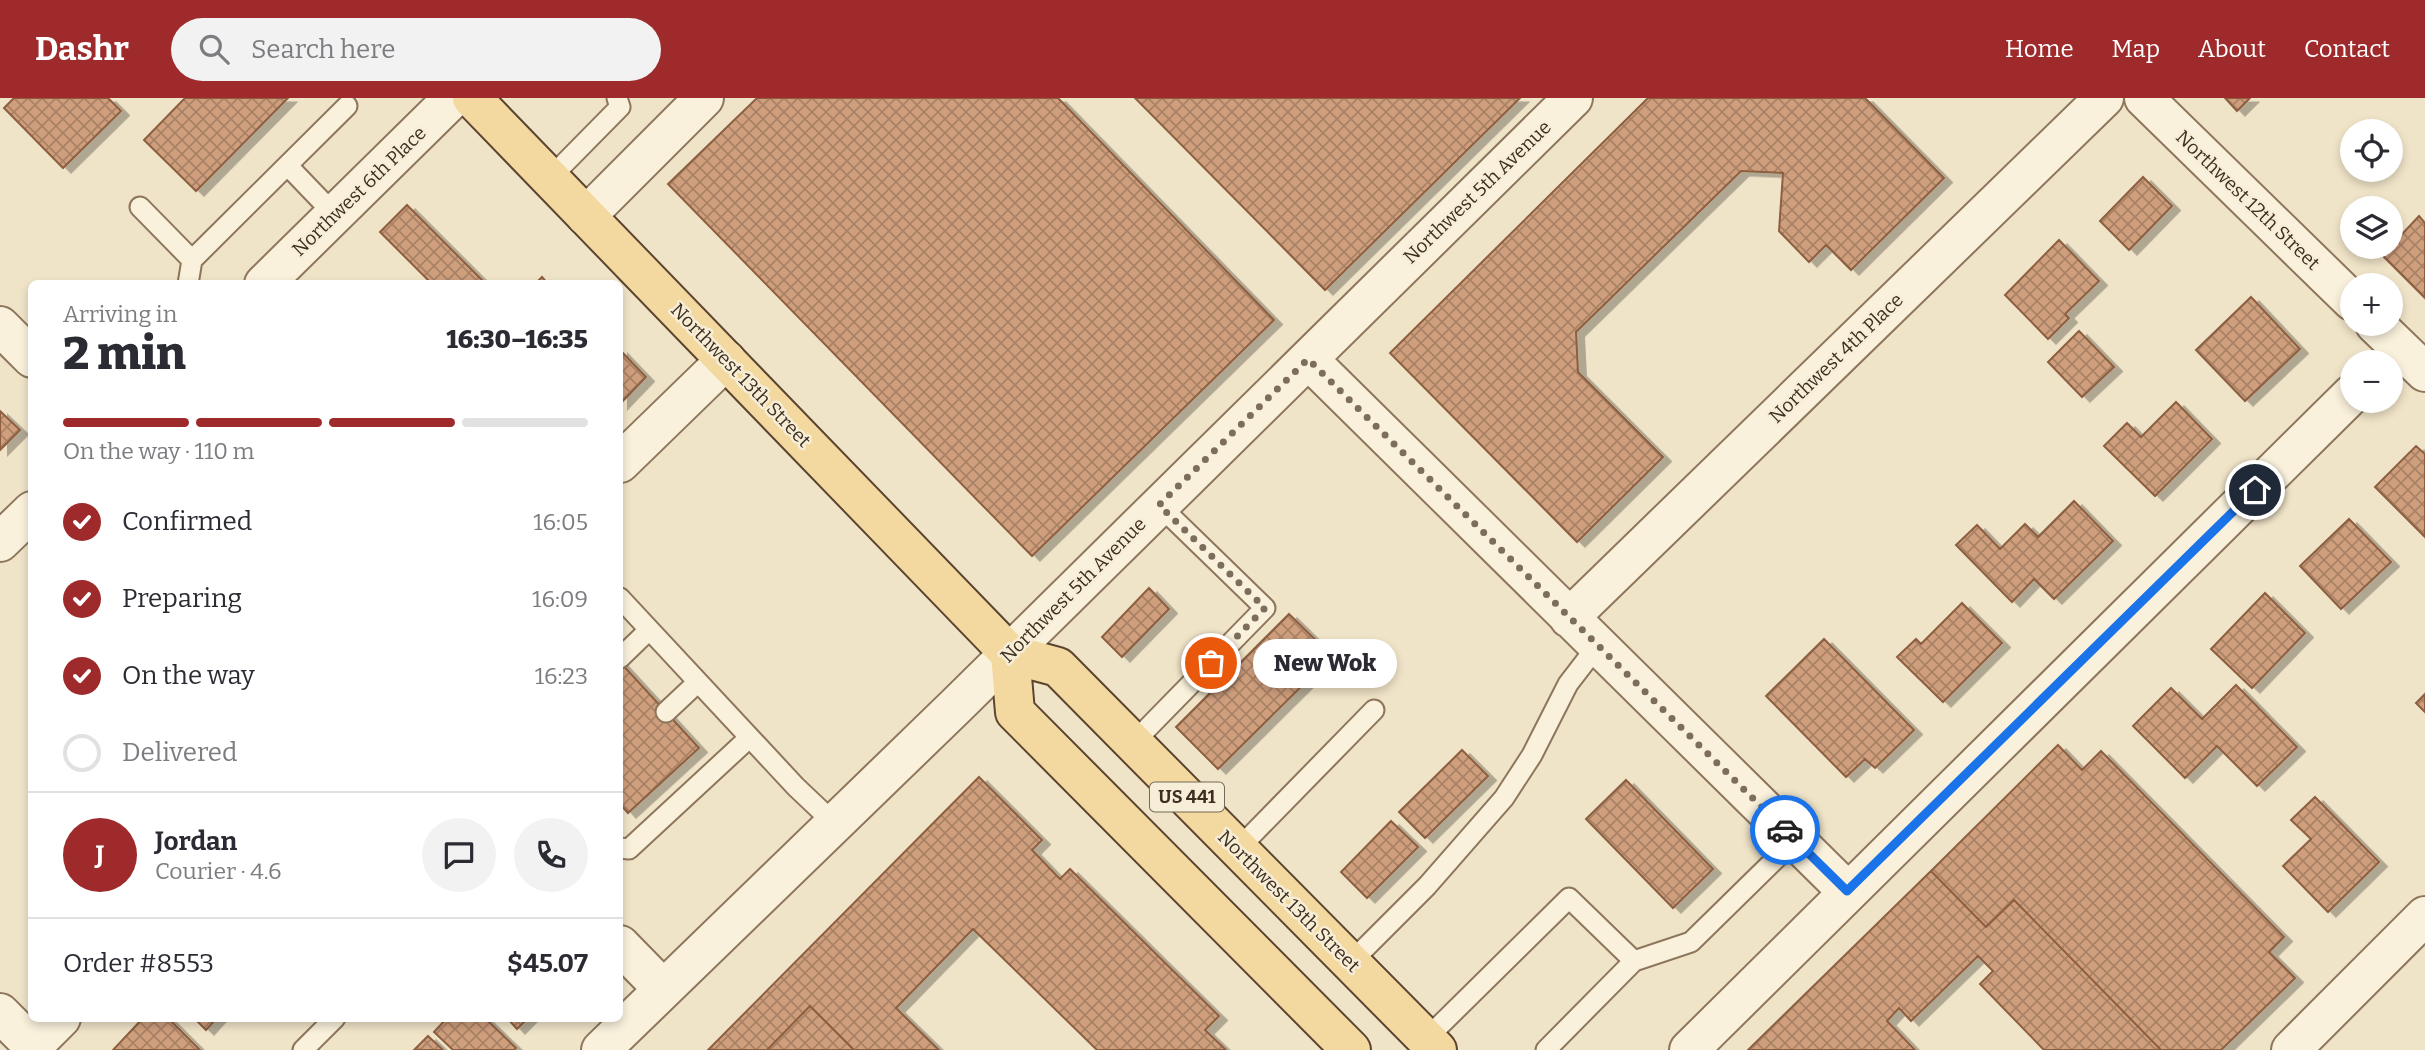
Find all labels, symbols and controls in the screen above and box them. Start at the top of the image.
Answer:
search box [171,18,661,81]
text: Dashr [35,29,129,69]
icon: search [195,30,233,68]
text: Search here [251,34,395,65]
text: Home [2005,35,2074,63]
text: Map [2112,35,2160,63]
text: About [2198,35,2266,63]
text: Contact [2304,35,2390,63]
street label: Northwest 5th Avenue [1398,116,1556,268]
map controls [2340,119,2403,413]
button: locate [2340,119,2403,182]
street label: Northwest 6th Place [287,121,431,261]
street label: Northwest 12th Street [2171,125,2325,275]
button: layers [2340,196,2403,259]
button: + [2340,273,2403,336]
street label: Northwest 4th Place [1764,288,1908,428]
street label: Northwest 13th Street [666,298,816,452]
text: Arriving in [63,300,177,328]
text: 16:30–16:35 [446,324,588,355]
text: 2 min [63,326,186,381]
button: − [2340,350,2403,413]
text: On the way · 110 m [63,437,255,465]
pin [2225,460,2285,520]
icon: home [2236,471,2274,509]
icon: check [63,503,101,541]
text: Confirmed [122,506,252,537]
text: 16:05 [533,508,588,536]
street label: Northwest 5th Avenue [995,512,1151,668]
icon: check [63,580,101,618]
text: Preparing [122,583,242,614]
text: 16:09 [532,585,588,613]
pin [1181,633,1241,693]
callout: New Wok [1253,638,1396,688]
icon: bag [1192,644,1230,682]
text: New Wok [1274,649,1376,677]
icon: check [63,657,101,695]
text: On the way [122,660,255,691]
text: 16:23 [535,662,588,690]
text: Delivered [122,737,237,768]
road number: US 441 [1150,782,1224,812]
courier [1750,795,1820,865]
icon: car [1766,811,1804,849]
button: chat [422,818,496,892]
button: phone [514,818,588,892]
street label: Northwest 13th Street [1213,825,1365,977]
text: Jordan [155,826,237,857]
text: J [96,840,104,871]
text: Courier · 4.6 [155,857,282,885]
text: Order #8553 [63,948,214,979]
text: $45.07 [507,948,588,979]

